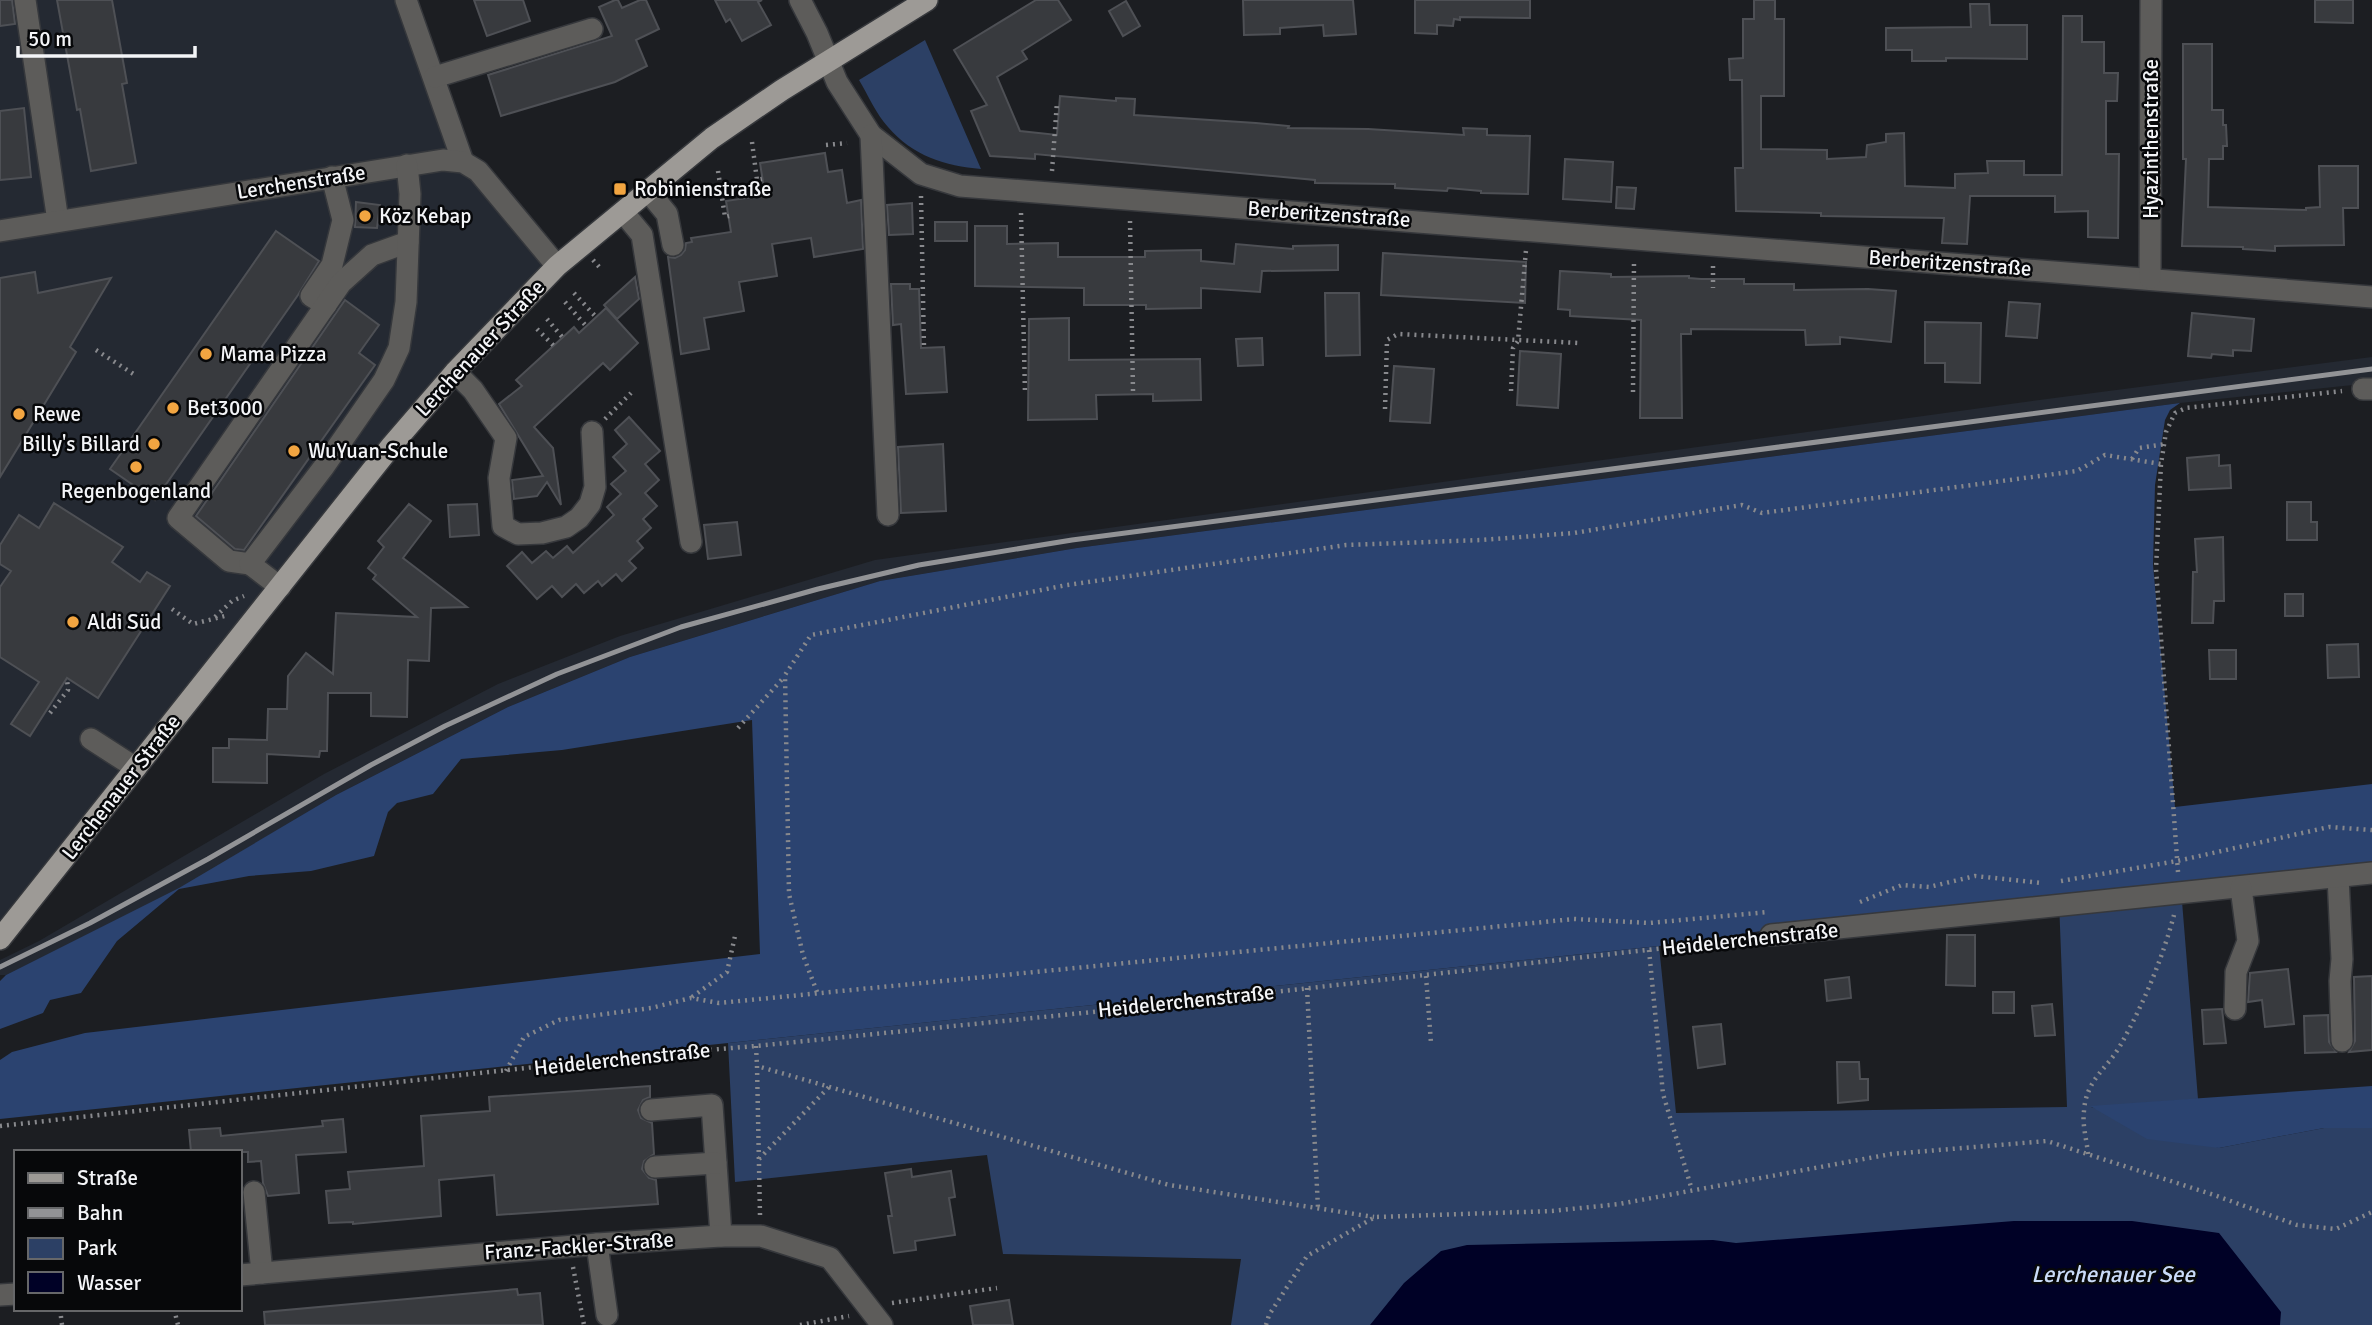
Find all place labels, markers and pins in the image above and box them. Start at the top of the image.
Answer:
place label: Robinienstraße [634,176,772,202]
marker: Robinienstraße [612,181,628,197]
place label: Köz Kebap [379,203,471,229]
marker: Köz Kebap [357,208,373,224]
place label: Mama Pizza [220,341,327,367]
marker: Mama Pizza [198,346,214,362]
place label: Bet3000 [187,395,263,421]
marker: Bet3000 [165,400,181,416]
place label: Rewe [33,401,81,427]
marker: Rewe [11,406,27,422]
place label: Billy's Billard [22,431,140,457]
marker: Billy's Billard [146,436,162,452]
place label: WuYuan-Schule [308,438,448,464]
marker: WuYuan-Schule [286,443,302,459]
marker: Regenbogenland [128,459,144,475]
place label: Regenbogenland [61,478,211,504]
place label: Aldi Süd [87,609,161,635]
marker: Aldi Süd [65,614,81,630]

